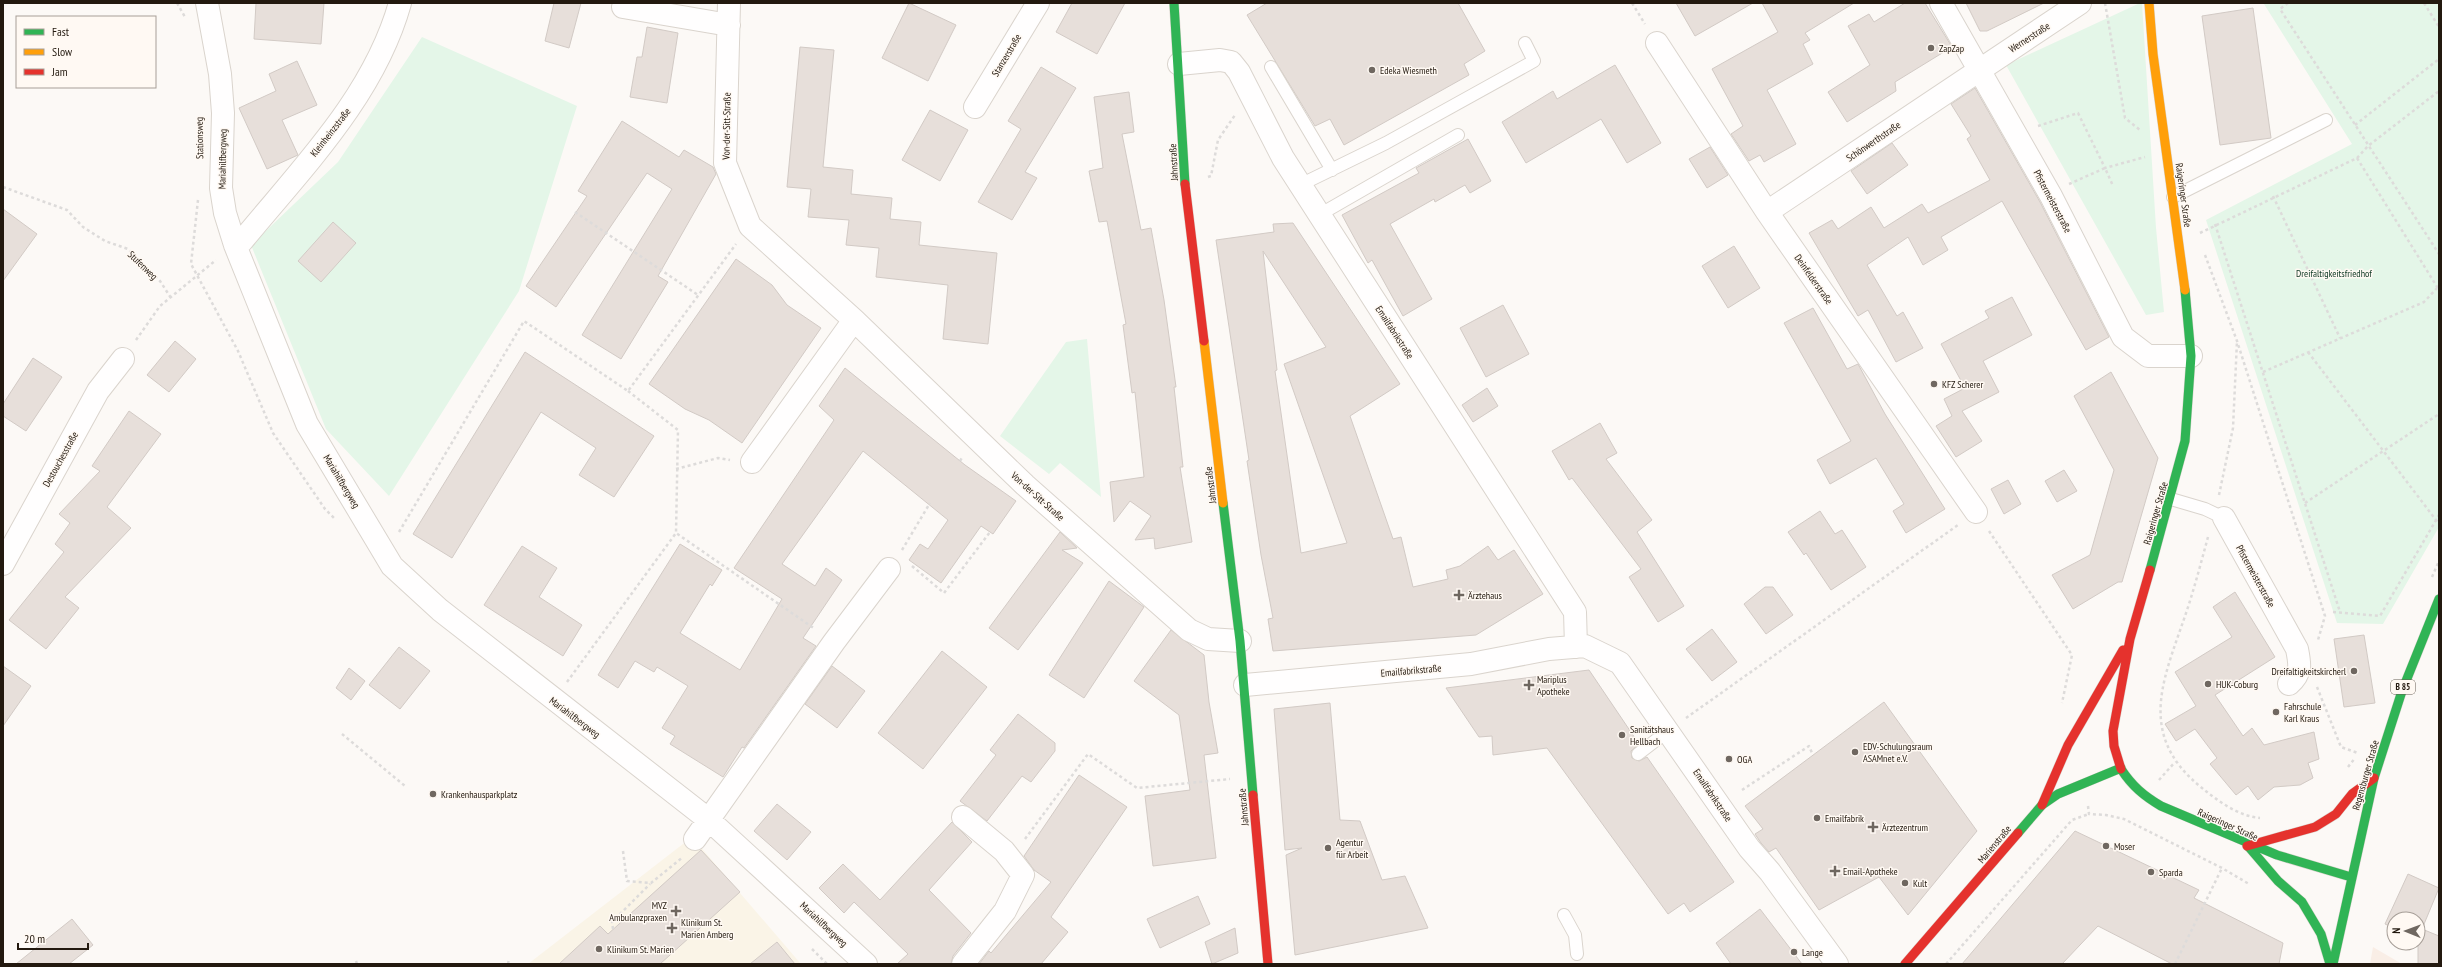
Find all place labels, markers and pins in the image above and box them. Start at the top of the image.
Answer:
place label: ZapZap [1939,42,1964,55]
marker: ZapZap [1926,43,1936,53]
place label: Edeka Wiesmeth [1380,64,1437,77]
marker: Edeka Wiesmeth [1367,65,1377,75]
place label: KFZ Scherer [1942,378,1984,391]
marker: KFZ Scherer [1929,379,1939,389]
marker: Ärztehaus [1453,589,1465,601]
place label: Ärztehaus [1468,589,1503,602]
place label: Dreifaltigkeitskircherl [2271,665,2347,678]
marker: Dreifaltigkeitskircherl [2349,666,2359,676]
place label: Mariplus Apotheke [1537,673,1570,698]
place label: HUK-Coburg [2216,678,2258,691]
marker: HUK-Coburg [2203,679,2213,689]
marker: Mariplus Apotheke [1524,680,1534,690]
place label: Fahrschule Karl Kraus [2284,700,2321,725]
marker: Fahrschule Karl Kraus [2271,707,2281,717]
place label: Sanitätshaus Hellbach [1630,723,1674,748]
marker: Sanitätshaus Hellbach [1617,730,1627,740]
place label: EDV-Schulungsraum ASAMnet e.V. [1863,740,1932,765]
marker: EDV-Schulungsraum ASAMnet e.V. [1850,747,1860,757]
place label: OGA [1737,753,1752,766]
marker: OGA [1724,754,1734,764]
place label: Krankenhausparkplatz [441,788,518,801]
marker: Krankenhausparkplatz [428,789,438,799]
place label: Emailfabrik [1825,812,1864,825]
marker: Emailfabrik [1812,813,1822,823]
marker: Ärztezentrum [1867,821,1879,833]
place label: Ärztezentrum [1882,821,1928,834]
place label: Agentur für Arbeit [1336,836,1369,861]
place label: Moser [2114,840,2135,853]
marker: Moser [2101,841,2111,851]
marker: Agentur für Arbeit [1323,843,1333,853]
place label: Email-Apotheke [1843,865,1898,878]
marker: Email-Apotheke [1830,866,1840,876]
place label: Sparda [2159,866,2183,879]
marker: Sparda [2146,867,2156,877]
place label: Kult [1913,877,1927,890]
marker: Kult [1900,878,1910,888]
place label: MVZ Ambulanzpraxen [609,899,668,924]
marker: MVZ Ambulanzpraxen [670,905,682,917]
place label: Klinikum St. Marien Amberg [681,916,733,941]
marker: Klinikum St. Marien Amberg [666,922,678,934]
place label: Klinikum St. Marien [607,943,674,956]
marker: Klinikum St. Marien [594,944,604,954]
place label: Lange [1802,946,1823,959]
marker: Lange [1789,947,1799,957]

